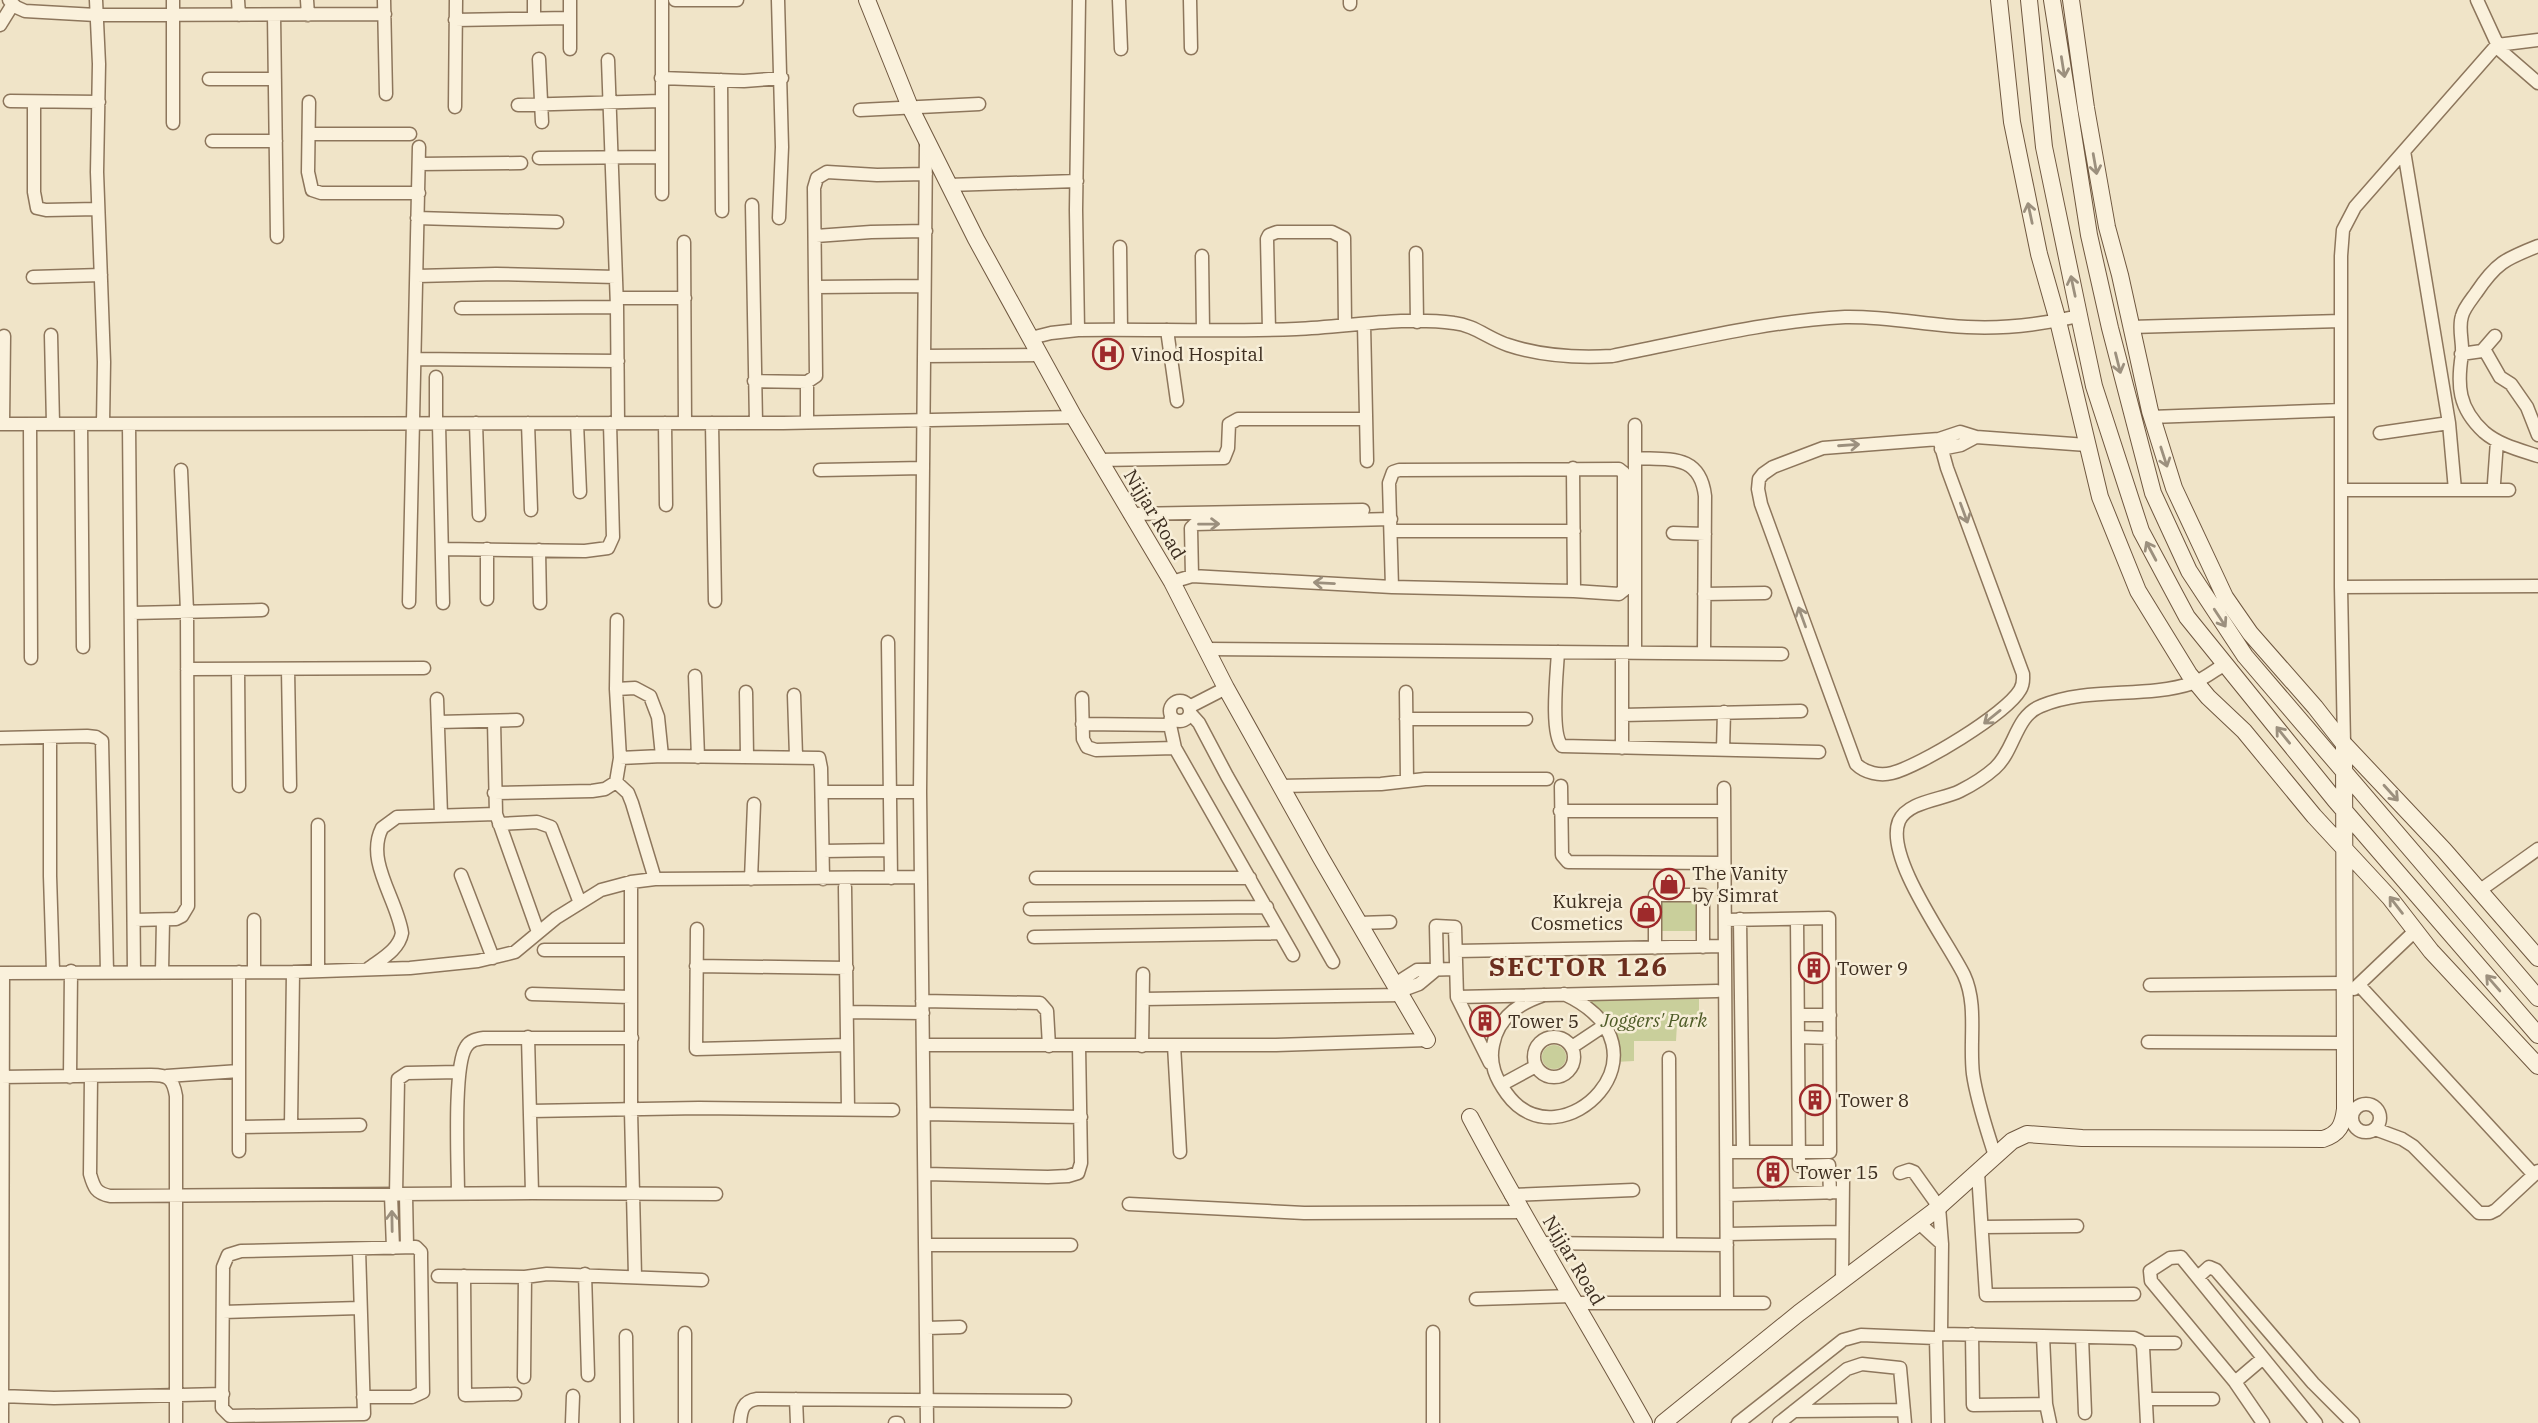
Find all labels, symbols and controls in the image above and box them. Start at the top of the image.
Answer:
one-way arrow [2056,56,2069,78]
one-way arrow [2089,153,2102,175]
one-way arrow [2023,202,2037,225]
one-way arrow [2065,275,2079,298]
hospital icon: Vinod Hospital [1091,337,1125,371]
place label: Vinod Hospital [1131,342,1264,366]
one-way arrow [2112,351,2126,374]
one-way arrow [1837,438,1860,451]
one-way arrow [2158,446,2171,468]
street label: Nijjar Road [1119,465,1191,563]
one-way arrow [1958,502,1971,524]
one-way arrow [1198,517,1221,530]
one-way arrow [2144,541,2158,561]
one-way arrow [1313,577,1336,590]
one-way arrow [1794,607,1807,629]
one-way arrow [2213,608,2227,627]
one-way arrow [1983,709,2001,725]
one-way arrow [2275,727,2290,745]
one-way arrow [2383,784,2399,802]
place label: The Vanity by Simrat [1692,861,1788,907]
shop icon: The Vanity by Simrat [1652,867,1686,901]
place label: Kukreja Cosmetics [1531,889,1623,935]
shop icon: Kukreja Cosmetics [1629,895,1663,929]
one-way arrow [2388,897,2403,915]
district label: SECTOR 126 [1489,949,1669,983]
building icon: Tower 9 [1797,951,1831,985]
place label: Tower 9 [1837,956,1908,980]
one-way arrow [2485,974,2501,992]
building icon: Tower 5 [1468,1004,1502,1038]
park label: Joggers' Park [1600,1008,1708,1032]
place label: Tower 5 [1508,1009,1579,1033]
building icon: Tower 8 [1798,1083,1832,1117]
place label: Tower 8 [1838,1088,1909,1112]
building icon: Tower 15 [1756,1155,1790,1189]
place label: Tower 15 [1796,1160,1879,1184]
one-way arrow [385,1210,399,1233]
street label: Nijjar Road [1538,1211,1610,1309]

